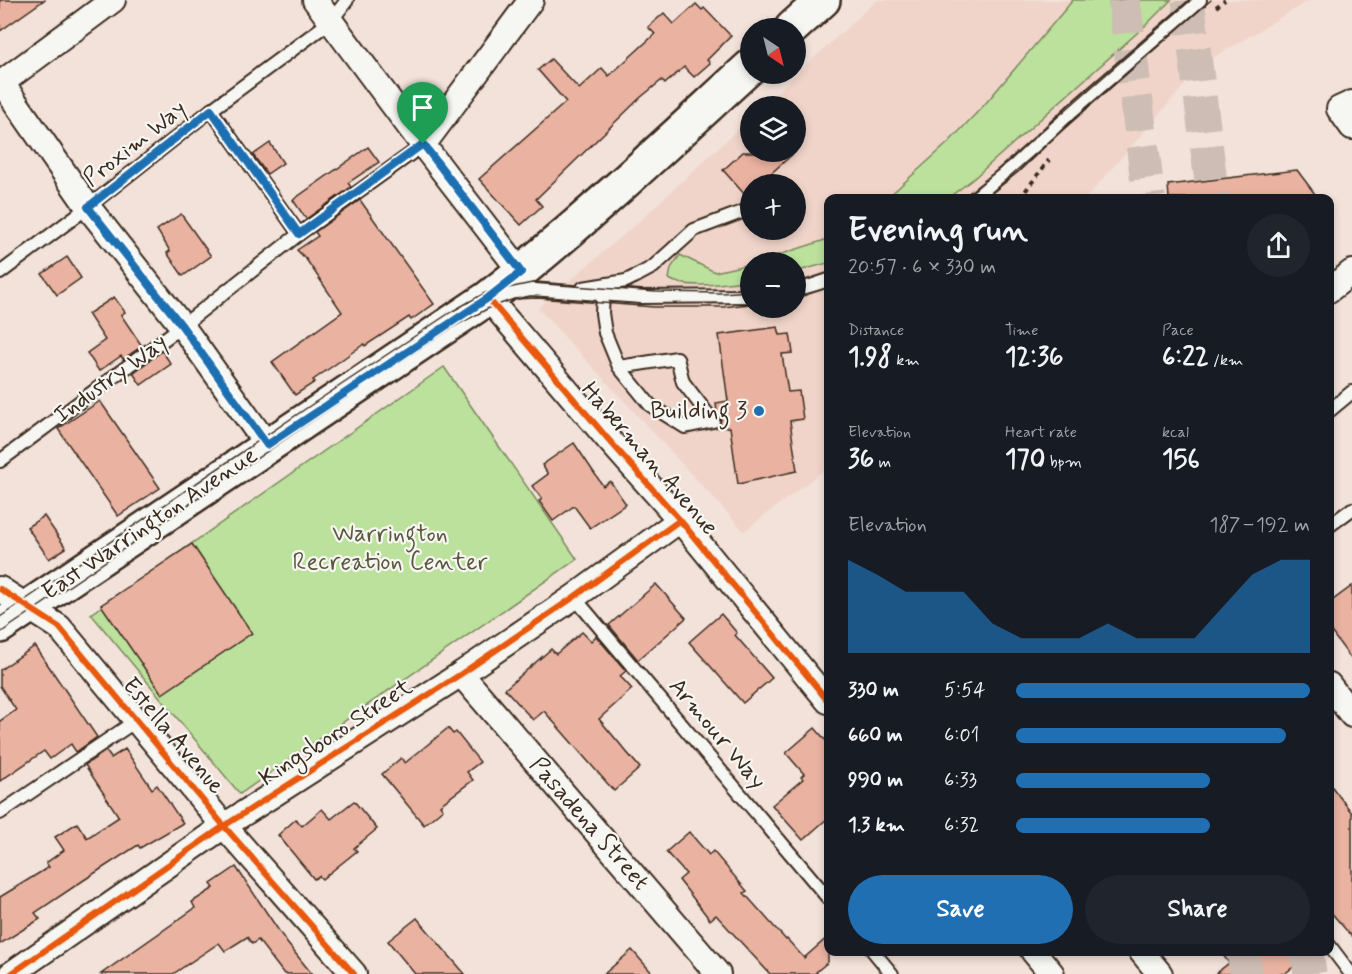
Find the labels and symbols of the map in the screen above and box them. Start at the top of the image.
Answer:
north arrow [740,18,806,84]
pin [397,82,448,144]
street label: Proxim Way [77,94,193,194]
street label: Industry Way [48,327,174,431]
street label: Haberman Avenue [574,376,724,542]
place label: Building 3 [650,396,747,430]
marker: Building 3 [752,404,766,418]
street label: East Warrington Avenue [36,440,266,610]
park label: Warrington Recreation Center [293,519,488,578]
street label: Estella Avenue [115,671,231,801]
street label: Kingsboro Street [253,672,420,796]
street label: Armour Way [661,672,773,796]
street label: Pasadena Street [522,751,656,897]

